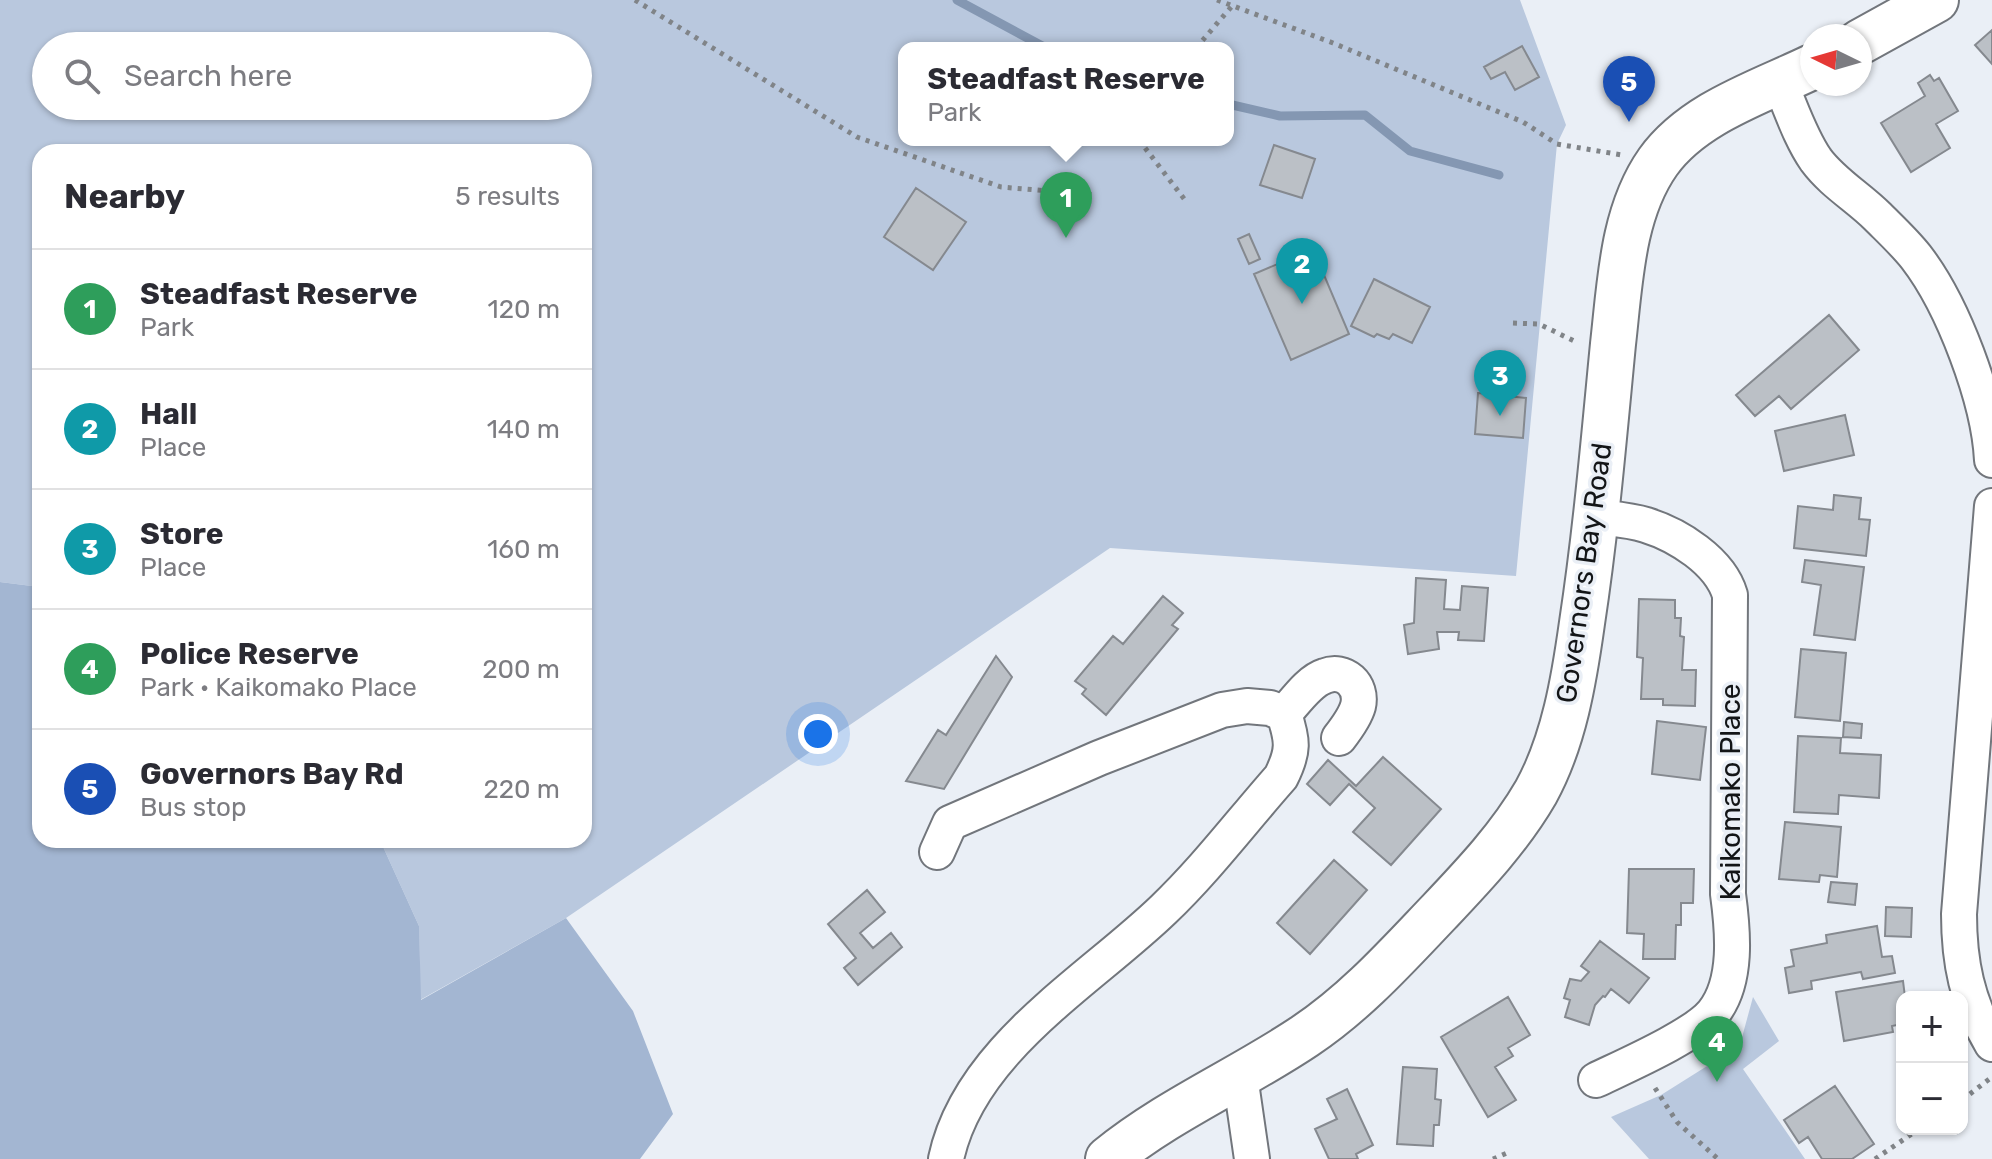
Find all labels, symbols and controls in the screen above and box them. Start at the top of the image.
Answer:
north arrow [1800,24,1872,96]
search box [32,32,592,120]
popup [898,42,1234,146]
icon: search [60,54,104,98]
pin: 5 [1603,56,1655,122]
text: Search here [124,58,292,94]
text: Steadfast Reserve [927,61,1205,97]
text: Park [927,97,981,128]
pin: 1 [1040,172,1092,238]
text: Nearby [64,176,185,217]
text: 5 results [455,181,560,212]
pin: 2 [1276,238,1328,304]
text: Steadfast Reserve [140,276,417,312]
text: 1 [84,294,96,325]
text: 120 m [488,294,560,325]
text: Park [140,312,194,343]
pin: 3 [1474,350,1526,416]
text: Hall [140,396,197,432]
text: 2 [82,414,98,445]
text: 140 m [487,414,560,445]
text: Place [140,432,206,463]
street label: Governors Bay Road [1549,441,1619,705]
text: Store [140,516,224,552]
text: 3 [81,534,99,565]
text: 160 m [487,534,560,565]
text: Place [140,552,206,583]
text: Police Reserve [140,636,359,672]
text: 4 [81,654,99,685]
text: 200 m [482,654,560,685]
text: Park · Kaikomako Place [140,672,417,703]
street label: Kaikomako Place [1714,683,1747,901]
your location [798,714,838,754]
text: Governors Bay Rd [140,756,404,792]
text: 5 [82,774,98,805]
text: 220 m [483,774,560,805]
text: Bus stop [140,792,246,823]
map controls [1896,991,1968,1135]
button: + [1896,991,1968,1063]
pin: 4 [1691,1016,1743,1082]
button: − [1896,1063,1968,1135]

